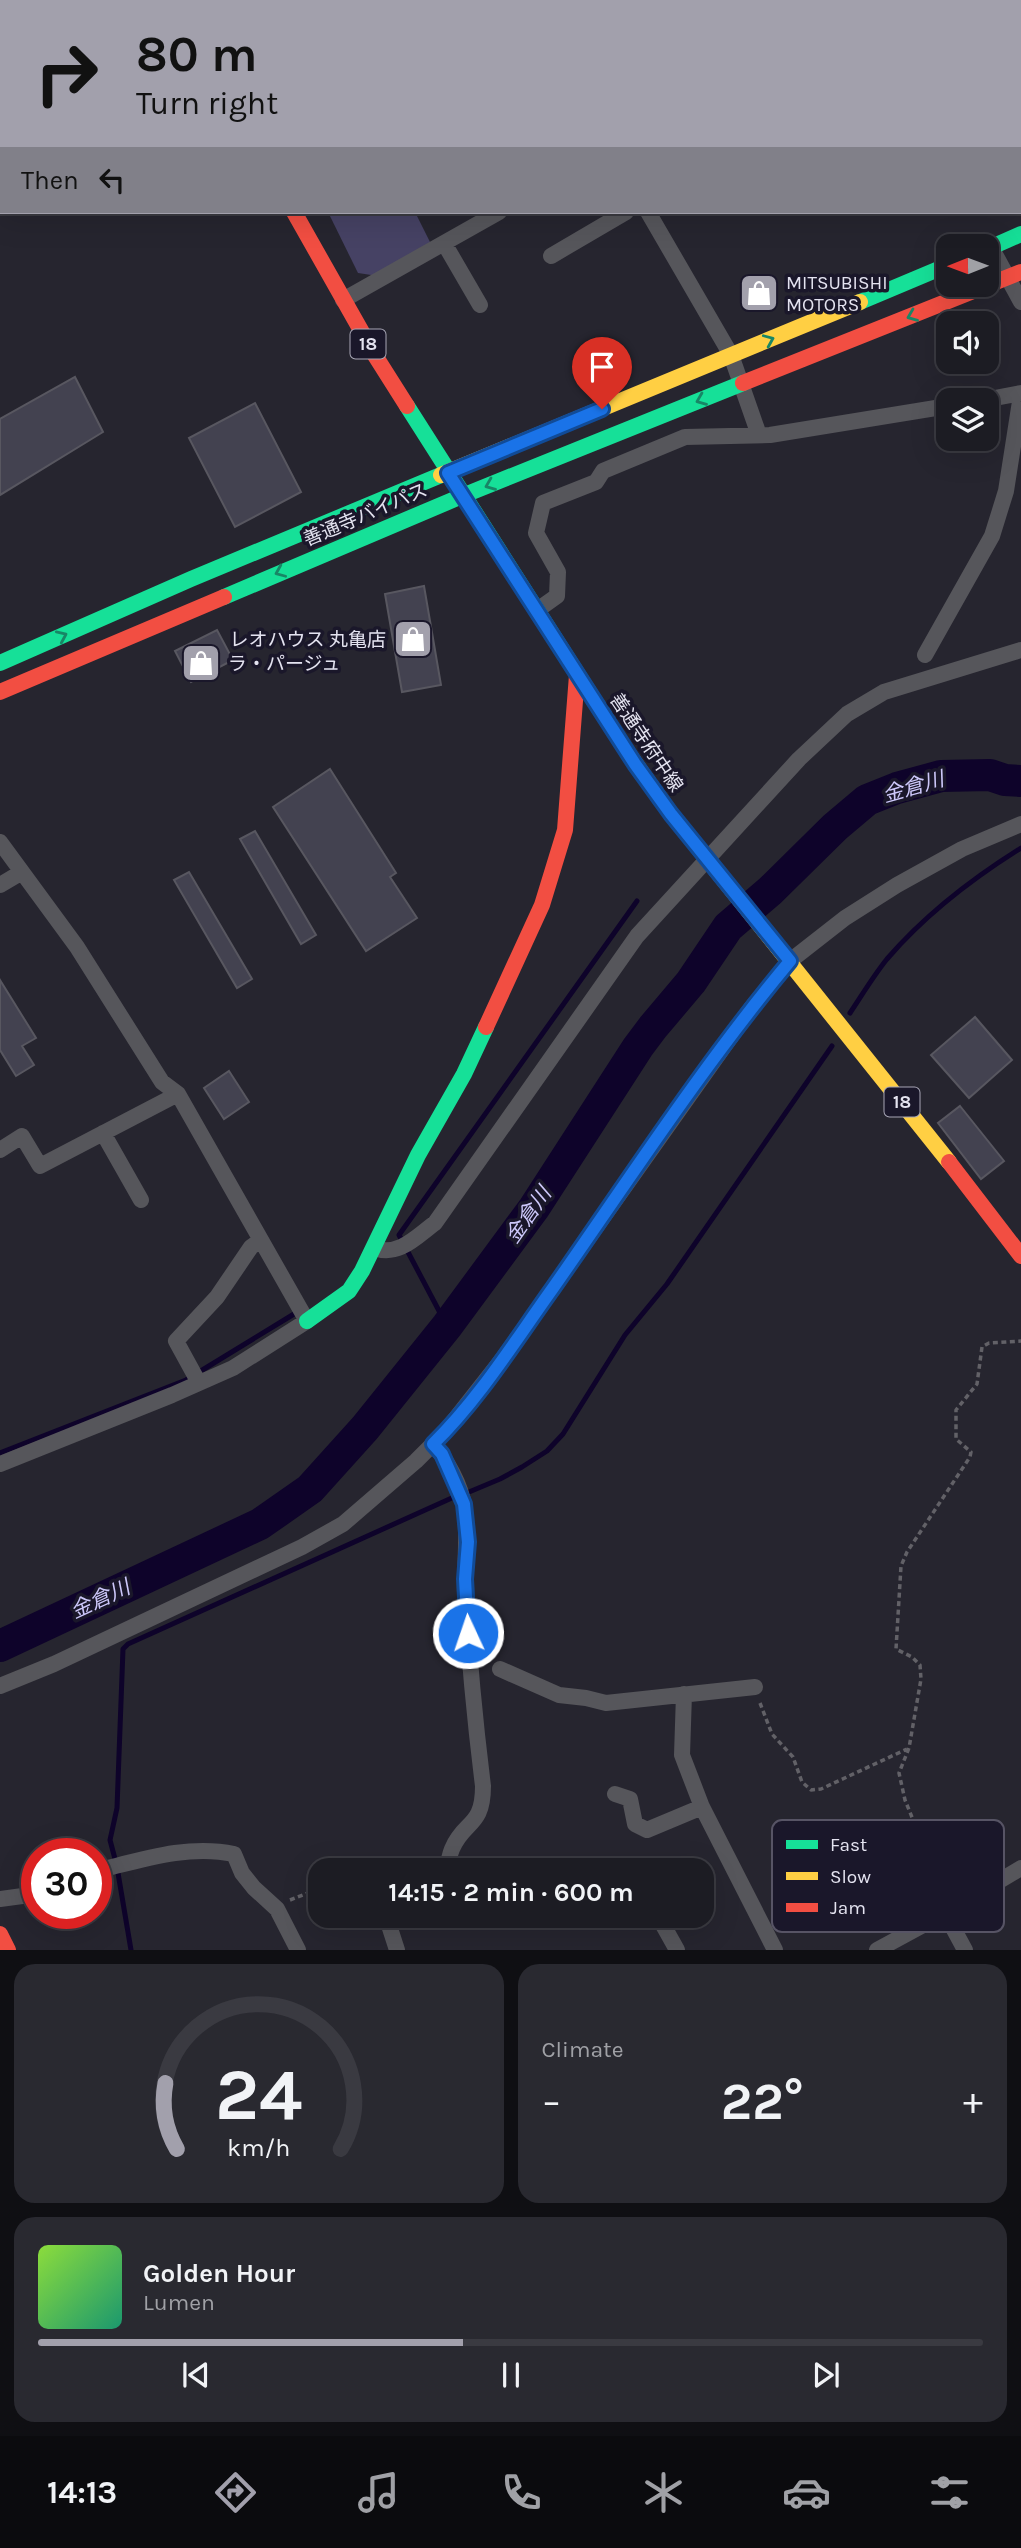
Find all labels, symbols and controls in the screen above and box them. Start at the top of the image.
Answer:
text: 80 m [136,26,258,83]
icon: right [21,28,112,119]
text: Turn right [136,85,278,122]
icon: left [93,161,131,199]
text: Then [21,165,79,196]
north arrow [936,234,999,298]
map controls [936,234,999,451]
shop icon: MITSUBISHI MOTORS [738,272,780,314]
place label: MITSUBISHI MOTORS [786,272,887,316]
one-way arrow [907,307,919,321]
button: sound [936,311,999,374]
road number: 18 [350,330,386,358]
one-way arrow [763,334,775,348]
pin [572,337,632,409]
icon: arrive [583,348,621,386]
button: layers [936,388,999,451]
one-way arrow [695,392,708,406]
one-way arrow [484,477,496,491]
street label: 善通寺バイパス [300,479,431,551]
one-way arrow [274,564,286,578]
shop icon: レオハウス 丸亀店 [392,618,434,660]
place label: レオハウス 丸亀店 [229,629,386,651]
one-way arrow [56,630,68,644]
shop icon: ラ・パージュ [180,642,222,684]
place label: ラ・パージュ [228,653,340,675]
street label: 善通寺府中線 [605,689,687,796]
water label: 金倉川 [879,766,949,807]
road number: 18 [884,1087,920,1116]
water label: 金倉川 [500,1181,557,1248]
water label: 金倉川 [66,1574,135,1623]
position arrow [431,1596,505,1670]
legend [772,1820,1004,1932]
text: Fast [830,1834,867,1856]
speed limit sign: 30 [21,1838,112,1929]
text: Slow [830,1866,871,1888]
text: 14:15 · 2 min · 600 m [388,1877,634,1908]
text: Jam [830,1897,866,1919]
text: Climate [542,2036,624,2063]
text: 24 [215,2053,302,2138]
text: 22° [721,2071,804,2132]
text: − [542,2079,561,2124]
text: + [963,2079,983,2124]
text: km/h [227,2133,290,2162]
text: Golden Hour [143,2258,295,2289]
text: Lumen [143,2289,215,2316]
icon: previous [177,2356,215,2394]
icon: pause [492,2356,530,2394]
icon: next [807,2356,845,2394]
icon: directions [211,2468,260,2517]
icon: music [354,2468,403,2517]
icon: phone [497,2468,546,2517]
icon: climate [639,2468,688,2517]
icon: car [782,2468,831,2517]
icon: filters [925,2468,974,2517]
text: 14:13 [47,2474,117,2511]

